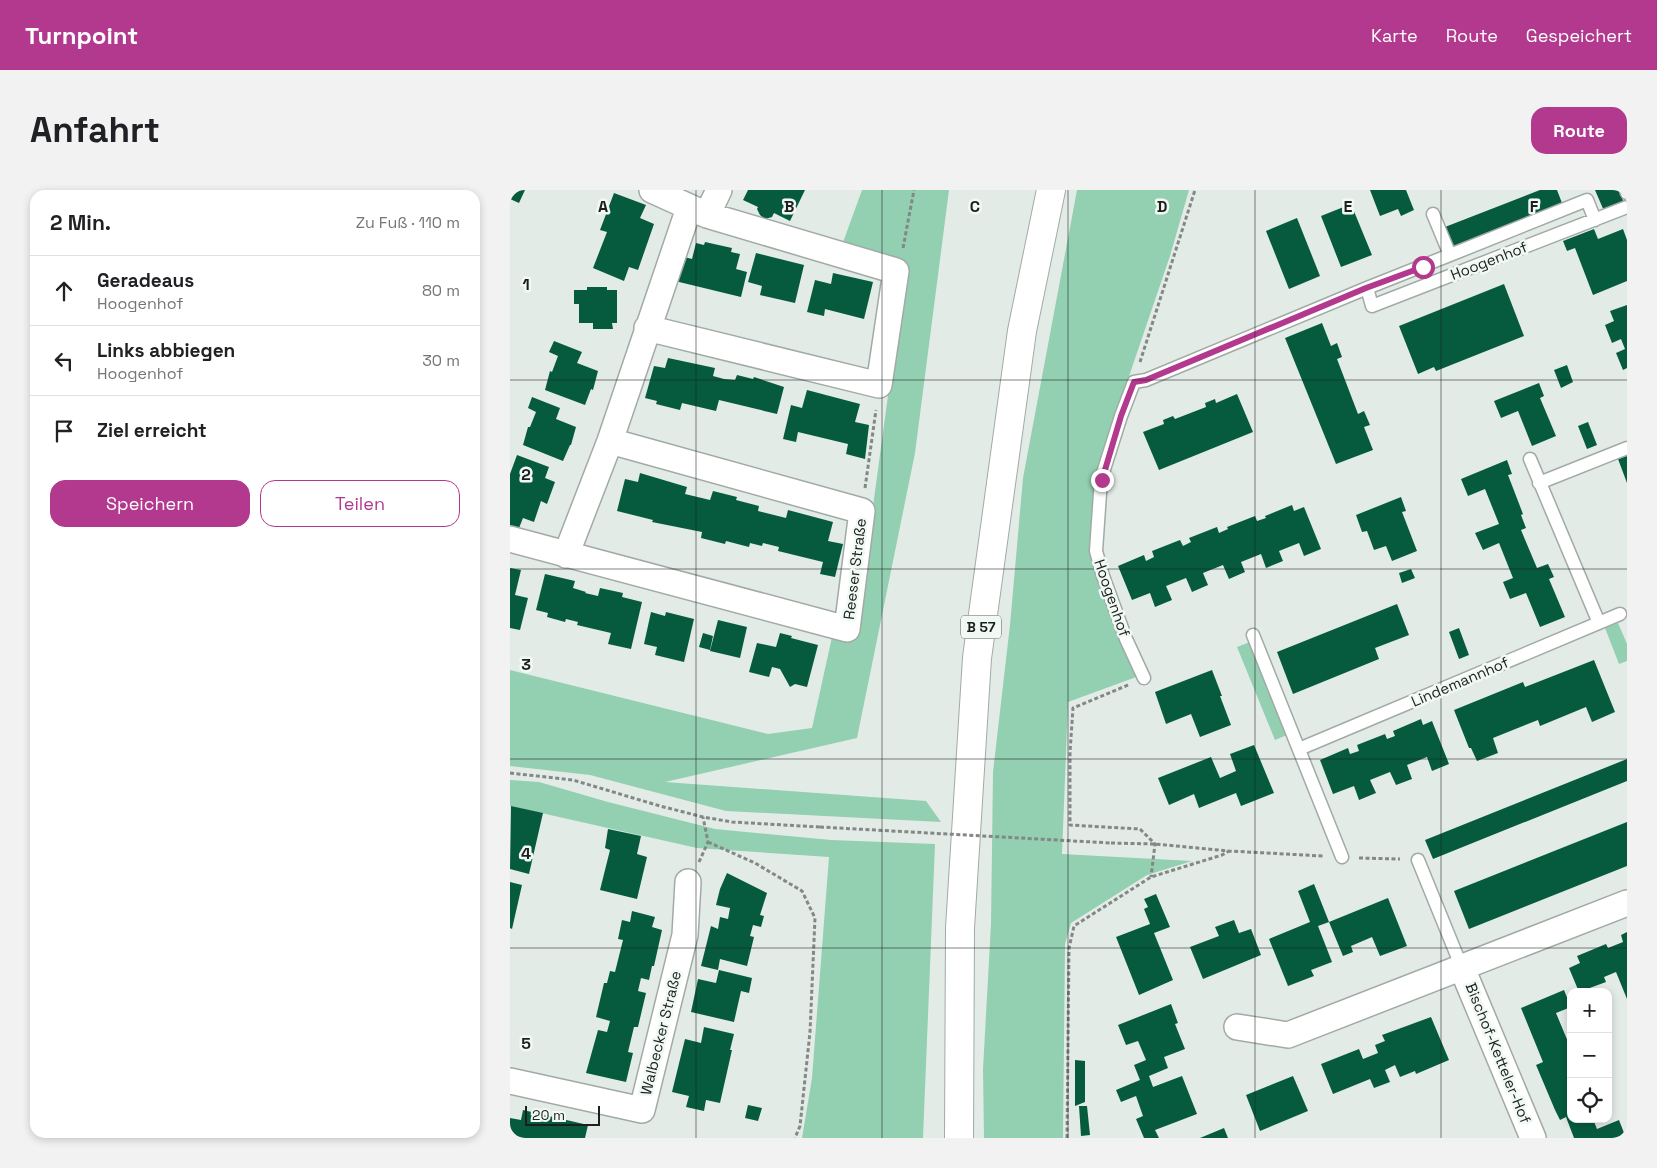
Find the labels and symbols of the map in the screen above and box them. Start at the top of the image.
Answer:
text: A [598,196,608,217]
text: B [784,196,794,217]
text: C [970,196,980,217]
text: D [1157,196,1167,217]
text: E [1344,196,1353,217]
text: F [1530,196,1539,217]
street label: Hoogenhof [1448,237,1530,284]
route start [1412,256,1435,279]
text: 1 [522,274,530,295]
text: 2 [521,464,531,485]
route end [1091,469,1114,492]
street label: Reeser Straße [839,517,870,621]
street label: Hoogenhof [1090,557,1135,640]
road number: B 57 [961,616,1001,638]
street label: Lindemannhof [1408,652,1512,711]
text: 3 [521,654,531,675]
text: 4 [521,843,531,864]
street label: Walbecker Straße [636,969,685,1097]
street label: Bischof-Ketteler-Hof [1462,980,1536,1126]
text: 5 [521,1033,531,1054]
scale bar [525,1103,600,1126]

